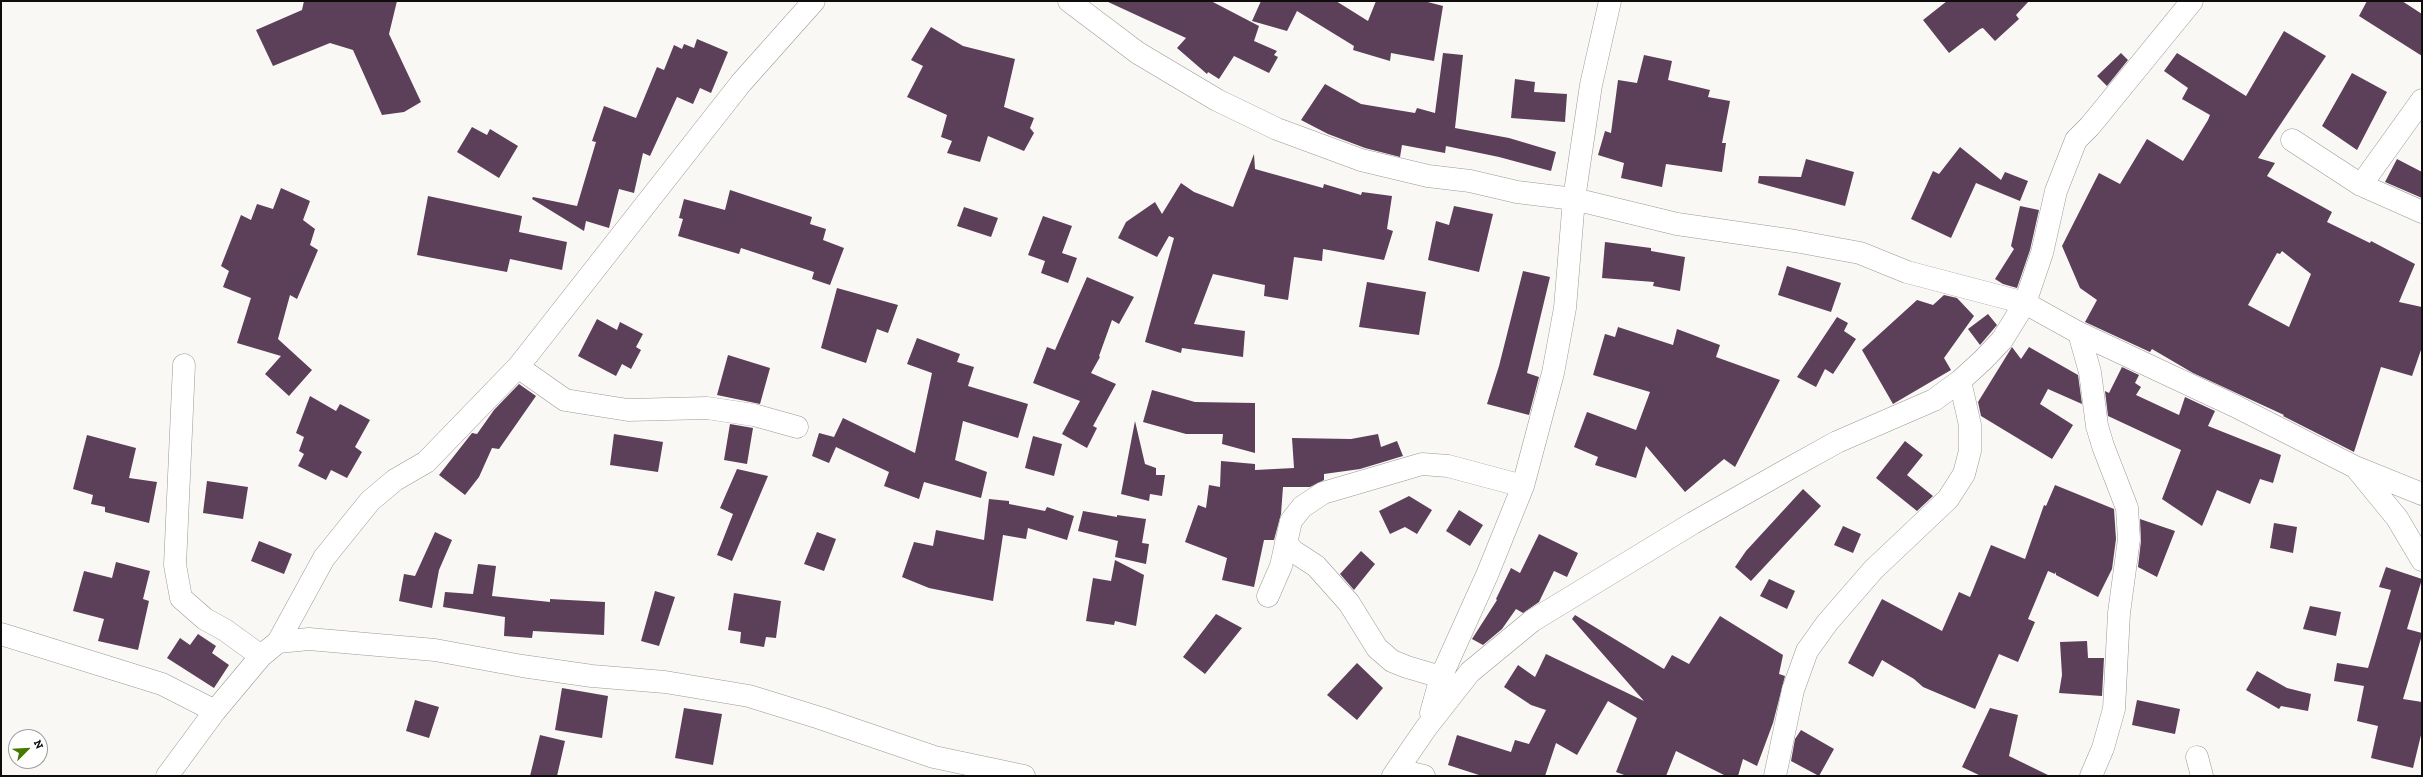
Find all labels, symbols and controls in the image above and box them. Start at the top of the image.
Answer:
north arrow [8,729,48,769]
text: N [31,738,46,751]

